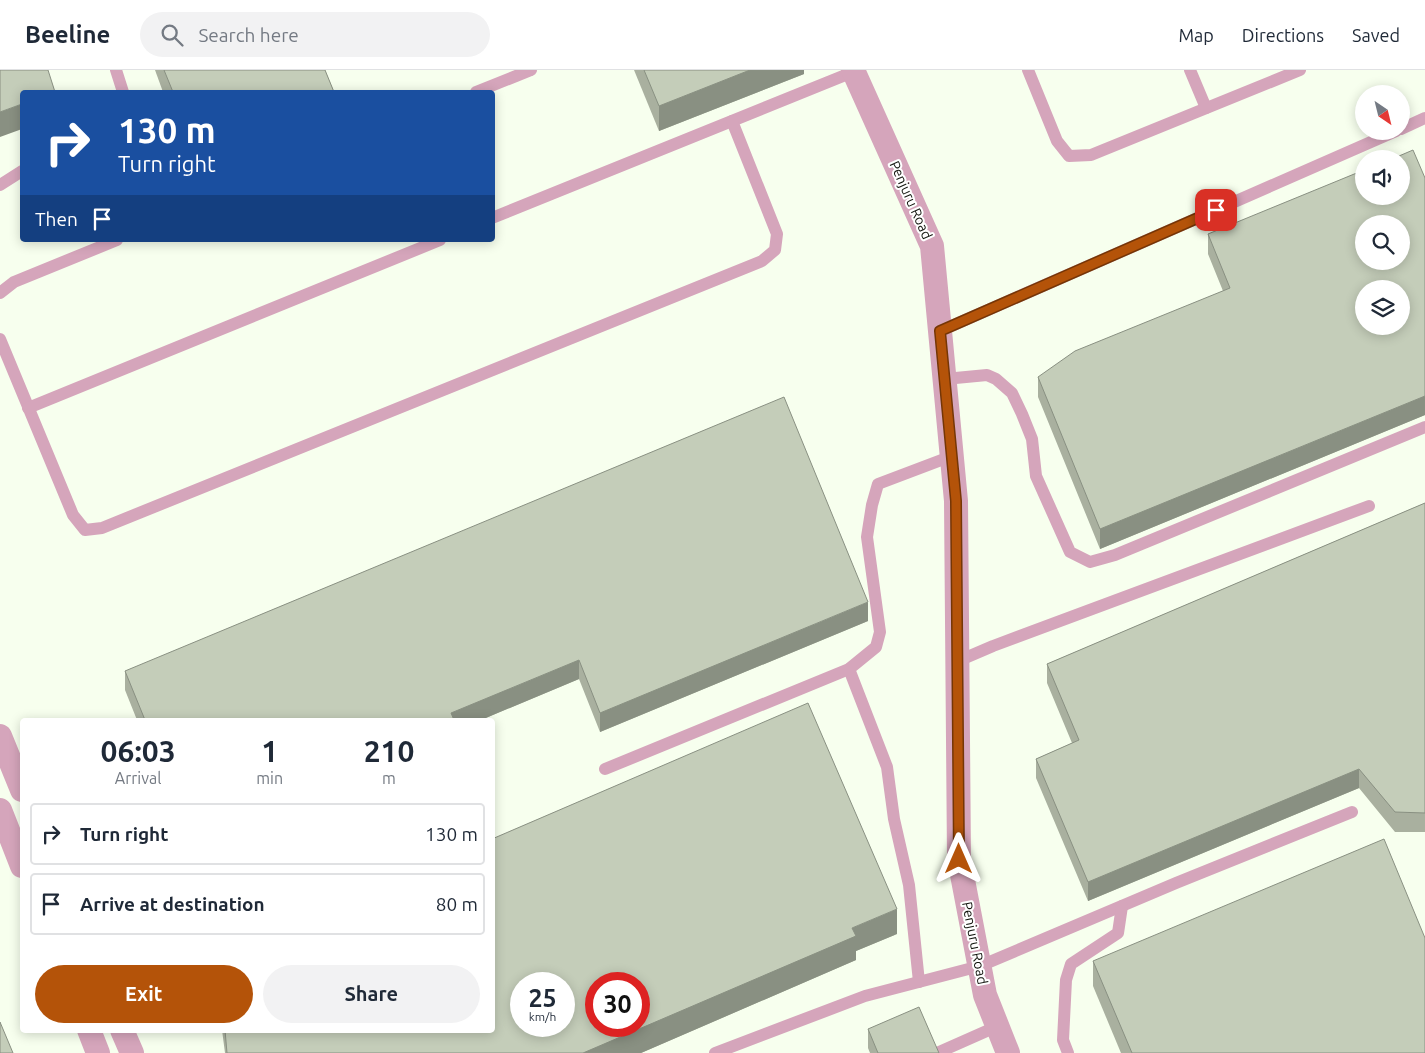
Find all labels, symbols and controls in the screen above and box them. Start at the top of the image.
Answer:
search box [140,12,490,57]
text: Beeline [25,21,110,48]
icon: search [158,21,186,49]
text: Search here [198,24,299,46]
text: Map [1178,25,1214,45]
text: Directions [1242,25,1324,45]
text: Saved [1352,25,1400,45]
north arrow [1355,85,1410,140]
map controls [1355,85,1410,335]
icon: right [35,110,100,175]
text: 130 m [118,110,216,150]
button: sound [1355,150,1410,205]
text: Turn right [118,151,216,176]
street label: Penjuru Road [887,158,935,242]
pin [1195,189,1237,231]
icon: arrive [1202,196,1230,224]
icon: arrive [88,205,116,233]
text: Then [35,208,78,230]
button: search [1355,215,1410,270]
button: layers [1355,280,1410,335]
text: 06:03 [101,734,176,768]
text: 1 [261,734,278,768]
text: 210 [364,734,414,768]
text: Arrival [115,769,161,787]
text: min [256,769,283,787]
text: m [382,769,396,787]
icon: right [37,820,65,848]
text: Turn right [80,823,168,845]
text: 130 m [425,823,478,845]
position arrow [932,832,984,884]
icon: arrive [37,890,65,918]
text: Arrive at destination [80,893,265,915]
text: 80 m [436,893,478,915]
street label: Penjuru Road [959,900,991,986]
button: Exit [35,965,253,1023]
button: Share [263,965,480,1023]
speed limit sign: 30 [585,972,650,1037]
text: 25 [528,984,557,1012]
text: km/h [529,1010,556,1023]

